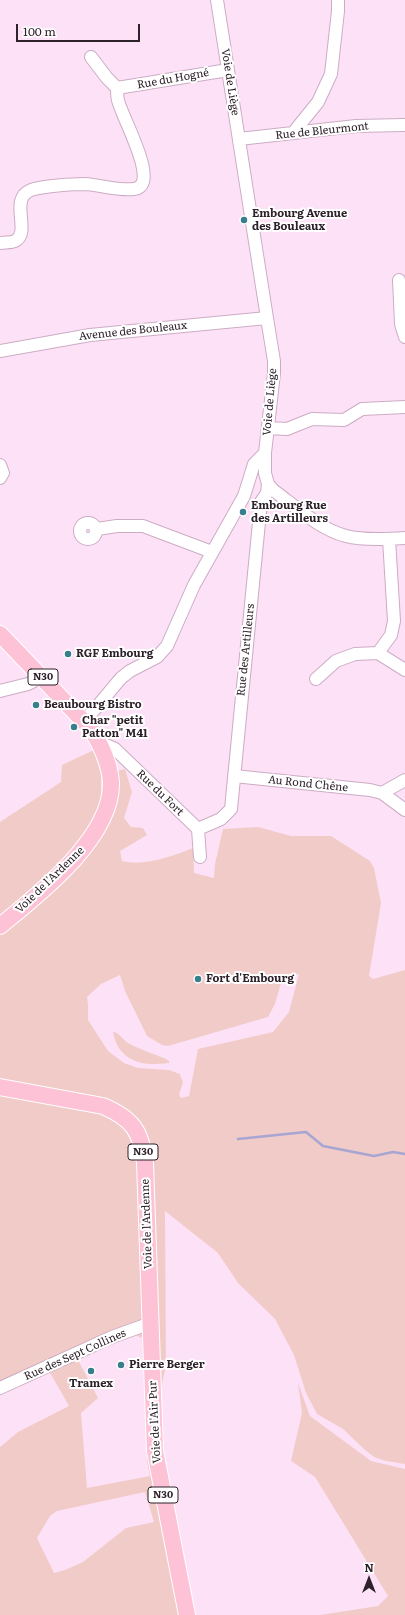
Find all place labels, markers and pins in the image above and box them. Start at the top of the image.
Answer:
place label: Embourg Avenue des Bouleaux [252,207,347,233]
marker: Embourg Avenue des Bouleaux [239,215,249,225]
place label: Embourg Rue des Artilleurs [251,499,328,525]
marker: Embourg Rue des Artilleurs [238,507,248,517]
place label: RGF Embourg [76,647,153,661]
marker: RGF Embourg [63,649,73,659]
place label: Beaubourg Bistro [44,698,142,712]
marker: Beaubourg Bistro [31,700,41,710]
place label: Char "petit Patton" M41 [82,714,148,740]
marker: Char "petit Patton" M41 [69,722,79,732]
place label: Fort d'Embourg [206,972,294,986]
marker: Fort d'Embourg [193,974,203,984]
place label: Pierre Berger [129,1358,205,1372]
marker: Pierre Berger [116,1360,126,1370]
marker: Tramex [86,1366,96,1376]
place label: Tramex [69,1377,113,1391]

